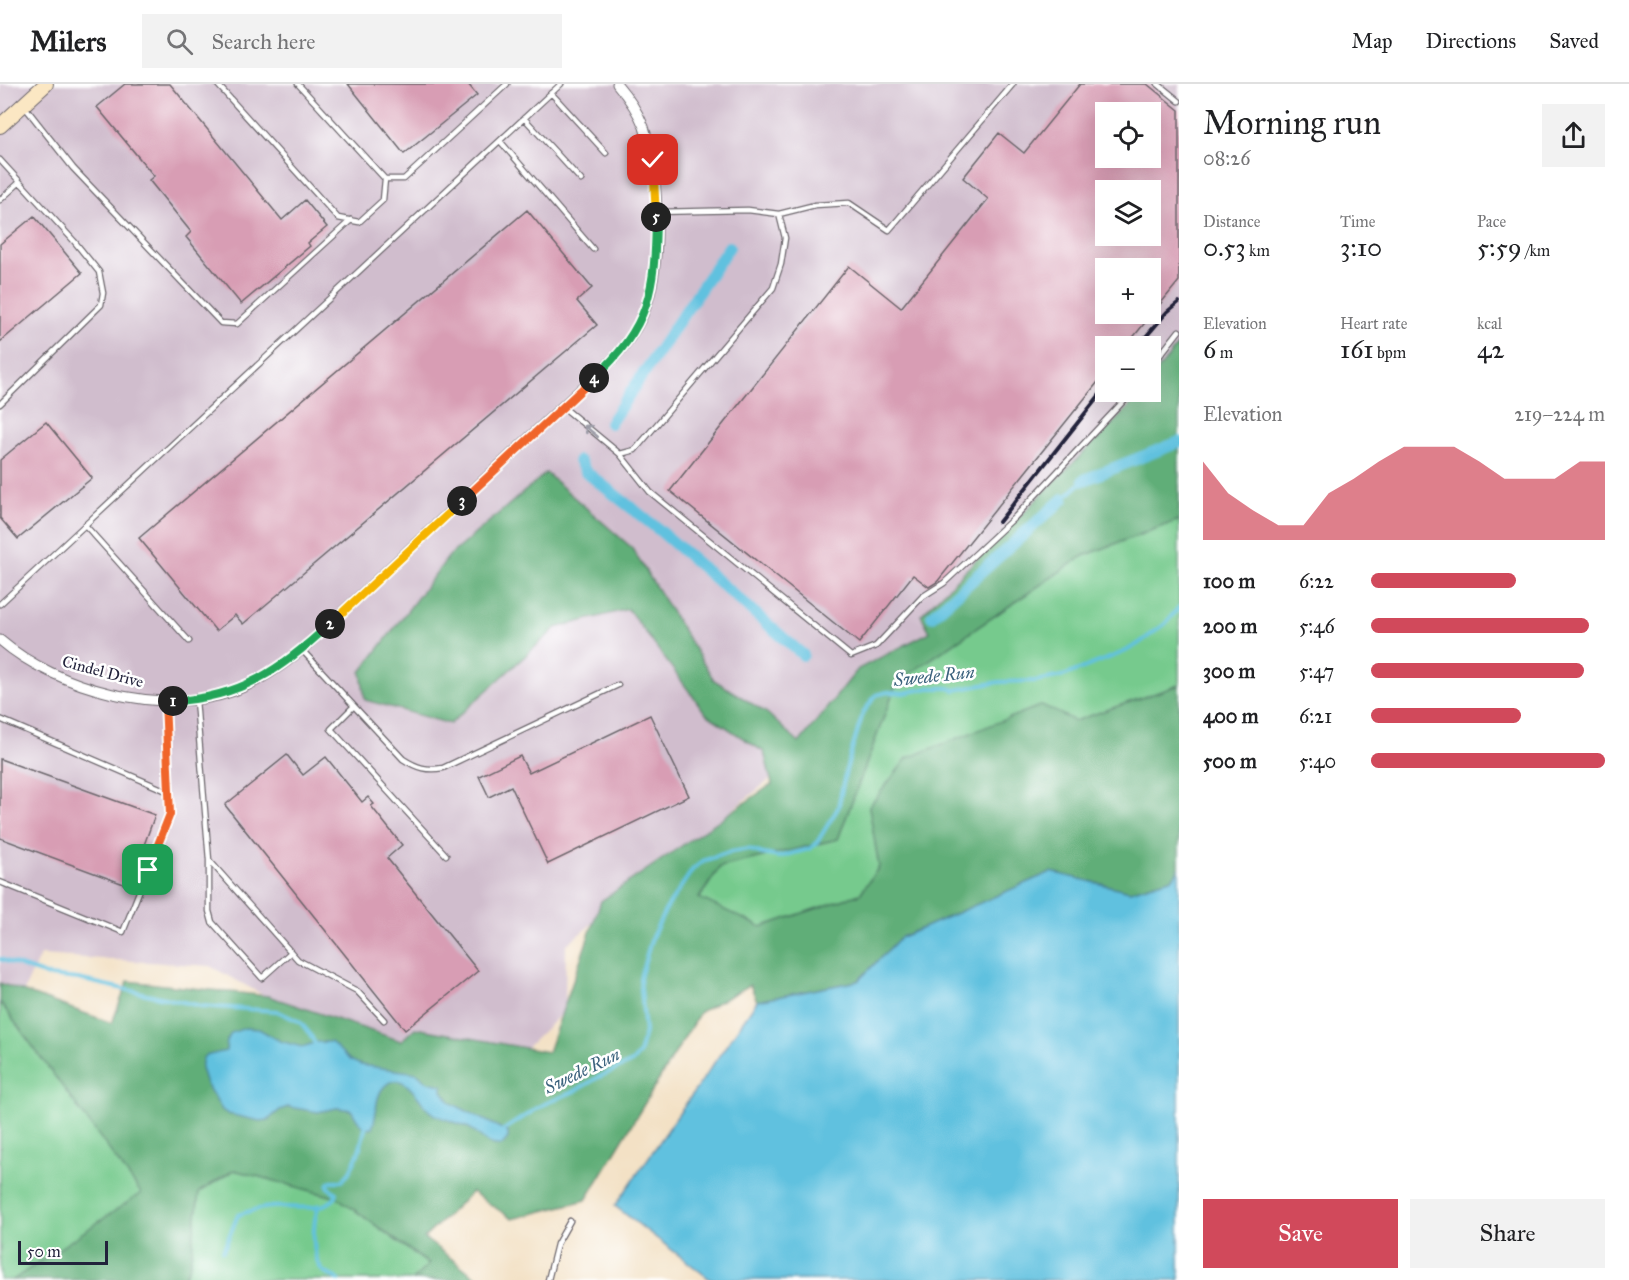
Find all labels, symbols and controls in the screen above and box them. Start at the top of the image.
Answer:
search box [142,14,562,68]
text: Milers [30,24,106,59]
icon: search [163,25,196,58]
text: Search here [211,28,316,55]
text: Map [1352,28,1393,54]
text: Directions [1426,28,1516,54]
text: Saved [1549,28,1599,54]
map controls [1095,102,1161,402]
button: locate [1095,102,1161,168]
text: Morning run [1203,103,1381,143]
button: share [1542,104,1605,167]
pin [627,134,678,185]
icon: check [636,143,669,176]
text: 08:26 [1203,146,1250,170]
button: layers [1095,180,1161,246]
pin: 5 [641,202,671,232]
text: 5 [652,207,660,226]
text: Distance [1203,212,1260,231]
text: Time [1340,212,1375,231]
text: Pace [1477,212,1506,231]
text: 0.53 [1203,231,1246,263]
text: 3:10 [1340,231,1382,263]
text: 5:59 [1477,231,1522,263]
text: km [1246,241,1270,260]
text: /km [1522,241,1550,260]
button: + [1095,258,1161,324]
text: Elevation [1203,314,1267,333]
text: Heart rate [1340,314,1407,333]
text: kcal [1477,314,1502,333]
text: 6 [1203,333,1216,365]
text: 161 [1340,333,1374,365]
text: 42 [1477,333,1504,365]
button: − [1095,336,1161,402]
text: m [1216,343,1233,362]
text: bpm [1374,343,1406,362]
pin: 4 [579,363,609,393]
text: 4 [590,368,598,387]
text: Elevation [1203,402,1282,426]
text: 219–224 m [1514,402,1605,426]
one-way arrow [584,424,600,437]
pin: 3 [447,486,477,516]
text: 3 [459,491,465,510]
text: 100 m [1203,569,1255,593]
text: 6:22 [1299,569,1334,593]
pin: 2 [315,609,345,639]
text: 2 [326,614,334,633]
text: 200 m [1203,614,1257,638]
text: 5:46 [1299,614,1335,638]
street label: Cindel Drive [60,652,146,692]
text: 300 m [1203,659,1255,683]
text: 5:47 [1299,659,1334,683]
water label: Swede Run [891,661,976,691]
pin: 1 [158,686,188,716]
text: 1 [170,691,176,710]
text: 400 m [1203,704,1259,728]
text: 6:21 [1299,704,1332,728]
text: 500 m [1203,749,1257,773]
text: 5:40 [1299,749,1336,773]
pin [122,844,173,895]
icon: arrive [131,853,164,886]
water label: Swede Run [540,1043,624,1099]
button: Save [1203,1199,1398,1268]
button: Share [1410,1199,1605,1268]
scale bar [18,1238,108,1266]
text: 50 m [27,1242,61,1261]

